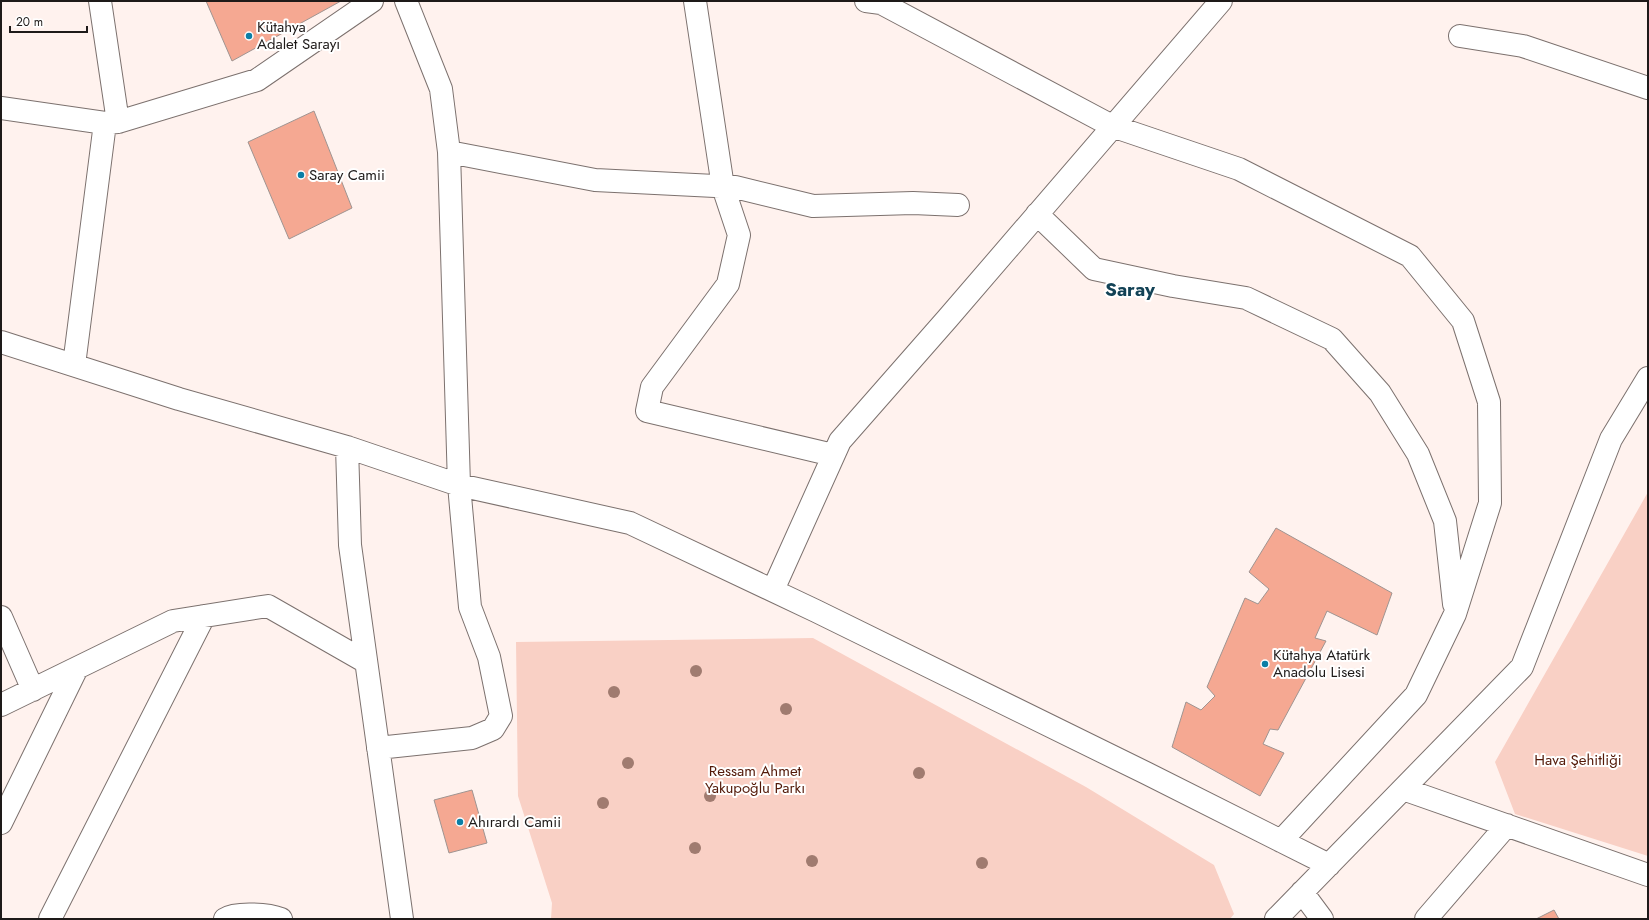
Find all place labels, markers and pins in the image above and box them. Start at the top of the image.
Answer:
place label: Kütahya Adalet Sarayı [257,16,340,55]
marker: Kütahya Adalet Sarayı [244,31,254,41]
place label: Saray Camii [309,164,385,186]
marker: Saray Camii [296,170,306,180]
place label: Kütahya Atatürk Anadolu Lisesi [1273,644,1371,683]
marker: Kütahya Atatürk Anadolu Lisesi [1260,659,1270,669]
place label: Ahırardı Camii [468,811,561,833]
marker: Ahırardı Camii [455,817,465,827]

